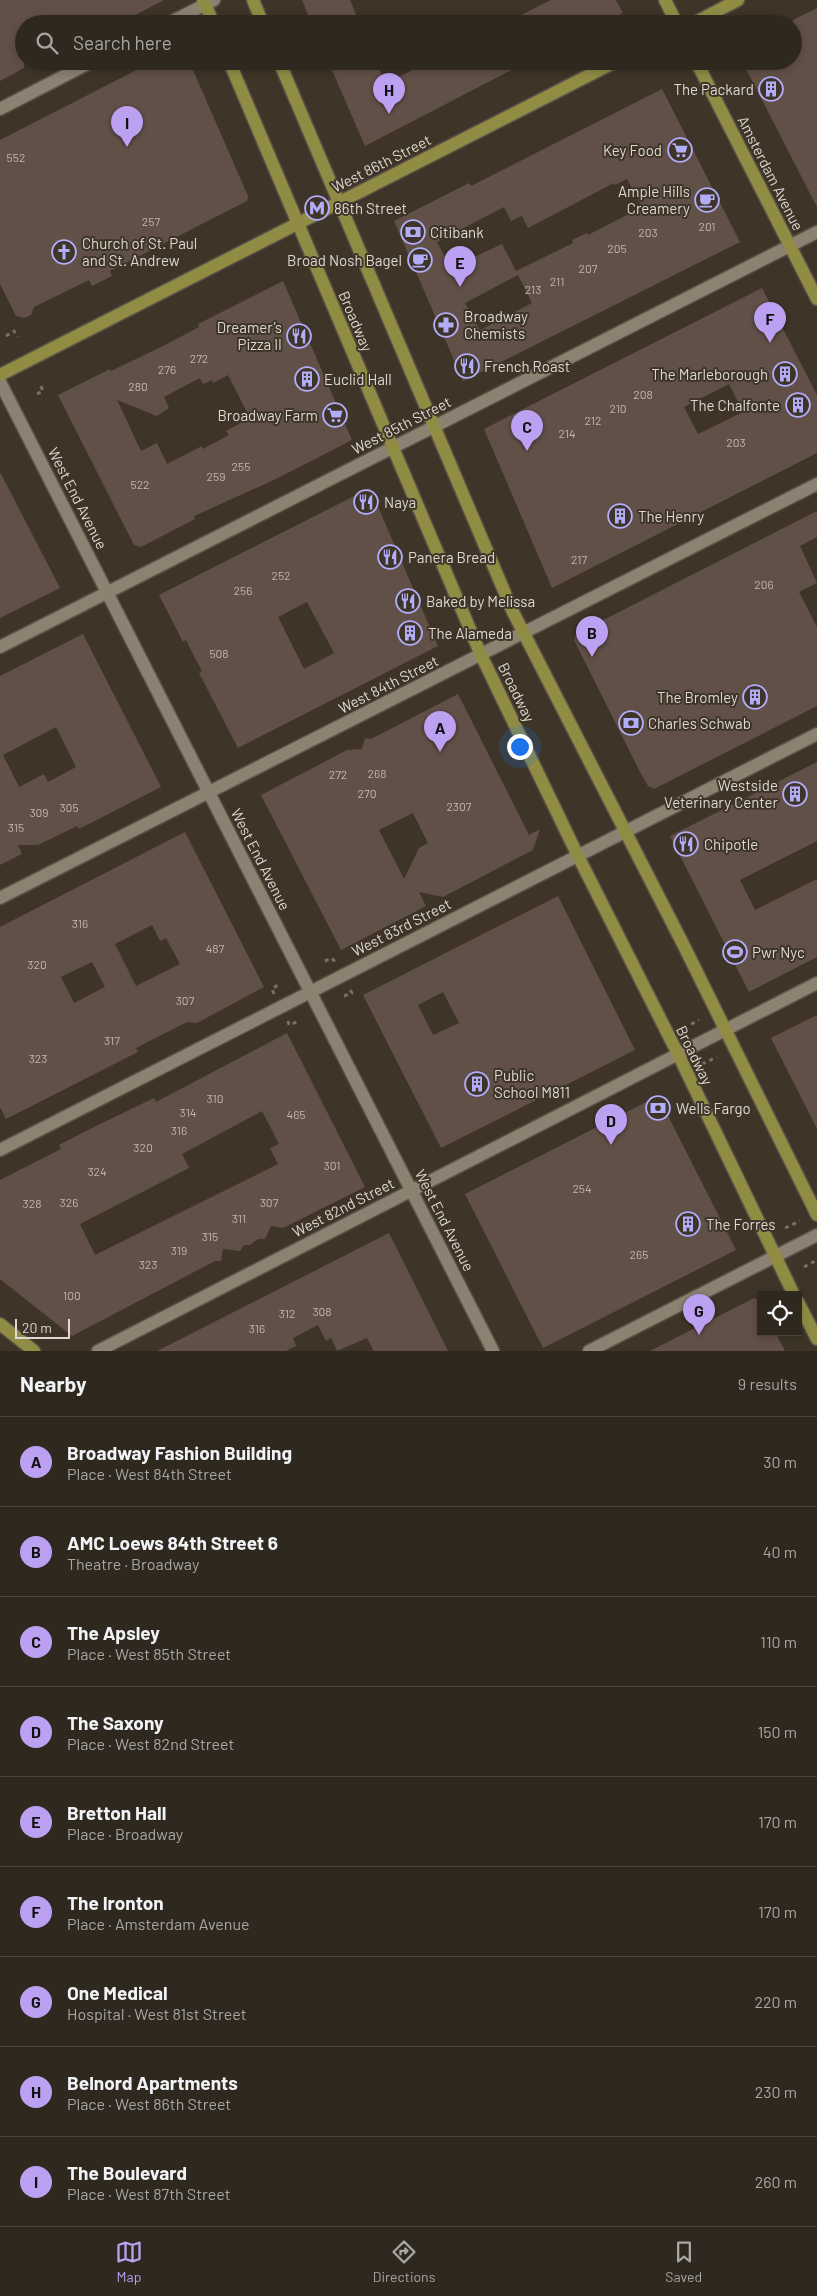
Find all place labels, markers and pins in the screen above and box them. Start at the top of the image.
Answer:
pin: H [373,73,405,114]
building icon: The Packard [758,76,784,102]
place label: The Packard [674,80,754,98]
pin: I [111,106,143,147]
supermarket icon: Key Food [667,137,693,163]
place label: Key Food [603,141,662,159]
place label: Ample Hills Creamery [618,182,690,217]
cafe icon: Ample Hills Creamery [694,187,720,213]
metro station icon: 86th Street [304,195,330,221]
place label: 86th Street [334,199,407,217]
bank icon: Citibank [400,219,426,245]
place label: Citibank [430,223,484,241]
place label: Church of St. Paul and St. Andrew [82,234,197,269]
church icon: Church of St. Paul and St. Andrew [51,239,77,265]
pin: E [444,246,476,287]
cafe icon: Broad Nosh Bagel [407,247,433,273]
place label: Broad Nosh Bagel [287,251,402,269]
pin: F [754,302,786,343]
place label: Broadway Chemists [464,307,528,342]
pharmacy icon: Broadway Chemists [433,312,459,338]
place label: Dreamer’s Pizza II [217,318,282,353]
restaurant icon: Dreamer’s Pizza II [286,323,312,349]
restaurant icon: French Roast [454,353,480,379]
place label: French Roast [484,357,570,375]
building icon: The Marleborough [772,361,798,387]
place label: The Marleborough [651,365,768,383]
building icon: Euclid Hall [294,366,320,392]
place label: Euclid Hall [324,370,392,388]
building icon: The Chalfonte [785,392,811,418]
place label: The Chalfonte [690,396,780,414]
supermarket icon: Broadway Farm [322,402,348,428]
place label: Broadway Farm [217,406,318,424]
pin: C [511,410,543,451]
restaurant icon: Naya [353,489,379,515]
place label: Naya [384,493,416,511]
building icon: The Henry [607,503,633,529]
place label: The Henry [638,507,704,525]
restaurant icon: Panera Bread [377,544,403,570]
place label: Panera Bread [408,548,495,566]
restaurant icon: Baked by Melissa [395,588,421,614]
place label: Baked by Melissa [426,592,535,610]
pin: B [576,616,608,657]
building icon: The Alameda [397,620,423,646]
place label: The Alameda [428,624,512,642]
building icon: The Bromley [742,684,768,710]
place label: The Bromley [657,688,738,706]
bank icon: Charles Schwab [618,710,644,736]
pin: A [424,711,456,752]
place label: Charles Schwab [648,714,751,732]
place label: Westside Veterinary Center [664,776,779,811]
building icon: Westside Veterinary Center [782,781,808,807]
restaurant icon: Chipotle [673,831,699,857]
place label: Chipotle [704,835,758,853]
sports icon: Pwr Nyc [722,939,748,965]
place label: Pwr Nyc [752,943,805,961]
place label: Public School M811 [494,1066,570,1101]
building icon: Public School M811 [464,1071,490,1097]
bank icon: Wells Fargo [645,1095,671,1121]
place label: Wells Fargo [676,1099,751,1117]
pin: D [595,1104,627,1145]
building icon: The Forres [675,1211,701,1237]
place label: The Forres [706,1215,776,1233]
pin: G [683,1294,715,1335]

